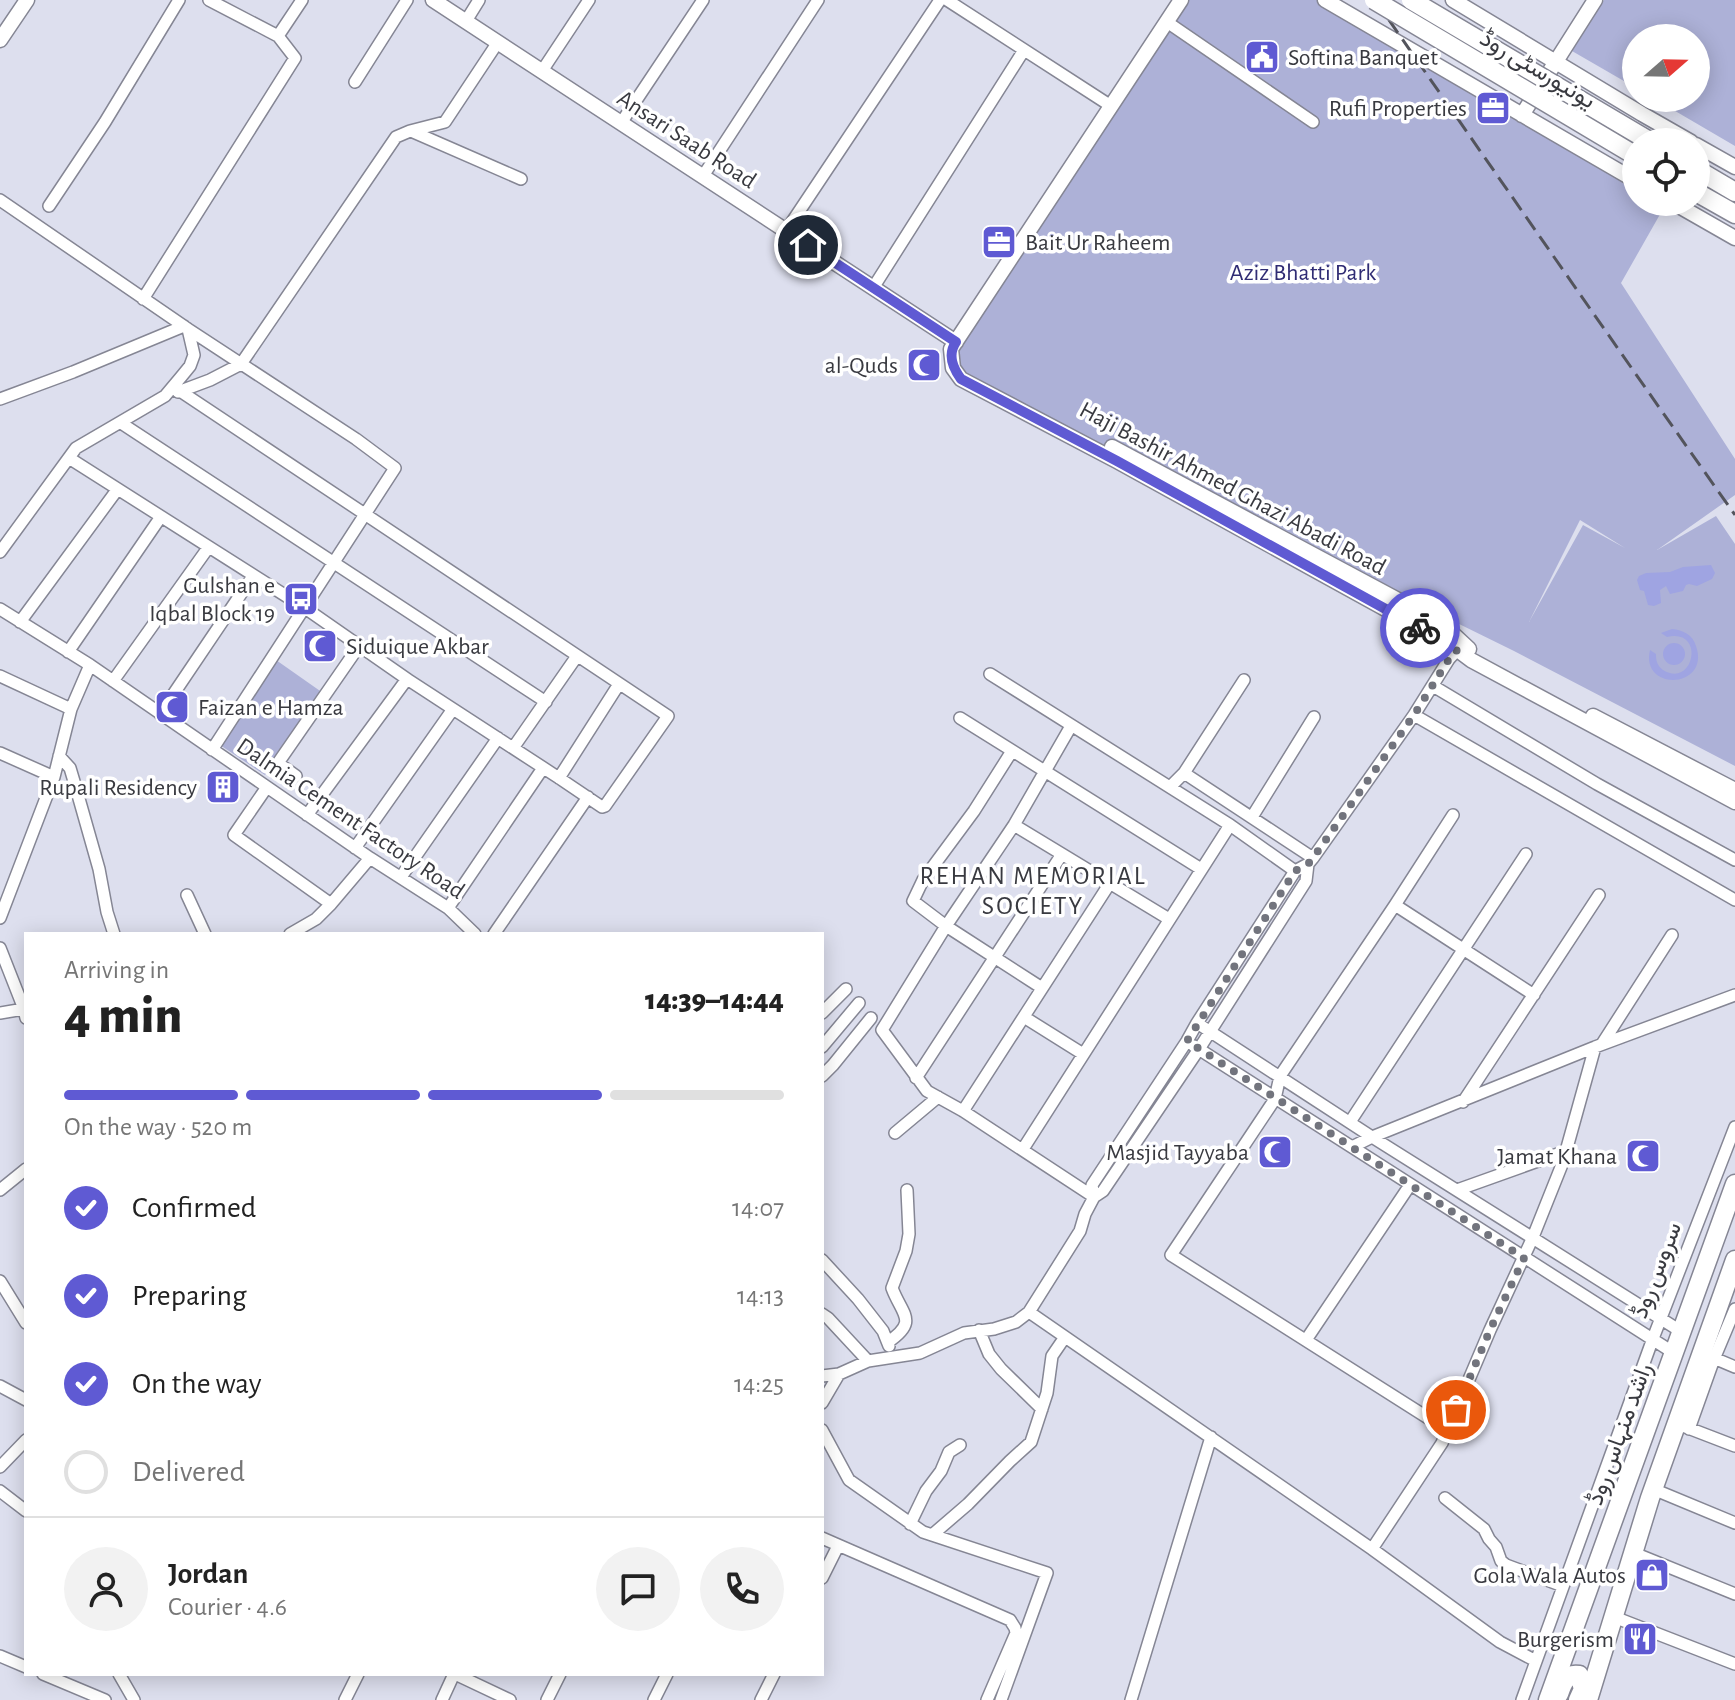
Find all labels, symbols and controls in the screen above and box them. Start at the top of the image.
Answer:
north arrow [1622,24,1710,112]
map controls [1622,24,1710,216]
street label: یونیورسٹی روڈ [1475,25,1600,115]
public building icon: Softina Banquet [1243,38,1281,76]
place label: Softina Banquet [1288,46,1438,70]
street label: Ansari Saab Road [613,86,760,194]
office icon: Rufi Properties [1474,89,1512,127]
place label: Rufi Properties [1329,97,1467,121]
button: locate [1622,128,1710,216]
pin [774,211,842,279]
icon: home [786,223,830,267]
office icon: Bait Ur Raheem [980,223,1018,261]
place label: Bait Ur Raheem [1025,231,1170,255]
park label: Aziz Bhatti Park [1230,261,1376,285]
mosque icon: al-Quds [905,346,943,384]
place label: al-Quds [825,354,898,378]
street label: Haji Bashir Ahmed Ghazi Abadi Road [1075,398,1390,580]
place label: Gulshan e Iqbal Block 19 [149,574,275,626]
bus stop icon: Gulshan e Iqbal Block 19 [282,580,320,618]
courier [1380,588,1460,668]
icon: bike [1398,606,1442,650]
mosque icon: Siduique Akbar [301,627,339,665]
place label: Siduique Akbar [346,635,489,659]
mosque icon: Faizan e Hamza [153,688,191,726]
place label: Faizan e Hamza [198,696,344,720]
street label: Dalmia Cement Factory Road [232,734,469,904]
building icon: Rupali Residency [204,768,242,806]
place label: Rupali Residency [39,776,197,800]
district label: REHAN MEMORIAL SOCIETY [919,863,1147,919]
text: Arriving in [64,957,169,983]
text: 14:39–14:44 [645,985,784,1015]
text: 4 min [64,990,182,1042]
text: On the way · 520 m [64,1114,252,1140]
mosque icon: Masjid Tayyaba [1256,1133,1294,1171]
mosque icon: Jamat Khana [1624,1137,1662,1175]
place label: Masjid Tayyaba [1106,1141,1249,1165]
place label: Jamat Khana [1497,1145,1617,1169]
icon: check [64,1186,108,1230]
text: Confirmed [132,1193,256,1223]
text: 14:07 [732,1195,784,1221]
street label: سروس روڈ [1627,1219,1688,1322]
icon: check [64,1274,108,1318]
text: Preparing [132,1281,247,1311]
text: 14:13 [737,1283,784,1309]
street label: راشد منہاس روڈ [1582,1360,1659,1509]
icon: check [64,1362,108,1406]
text: On the way [132,1369,261,1399]
text: 14:25 [734,1371,784,1397]
pin [1422,1376,1490,1444]
icon: bag [1434,1388,1478,1432]
text: Delivered [132,1457,245,1487]
button: person [64,1547,148,1631]
button: chat [596,1547,680,1631]
button: phone [700,1547,784,1631]
shop icon: Gola Wala Autos [1633,1556,1671,1594]
text: Jordan [168,1559,248,1589]
place label: Gola Wala Autos [1474,1564,1626,1588]
text: Courier · 4.6 [168,1594,287,1620]
restaurant icon: Burgerism [1621,1620,1659,1658]
place label: Burgerism [1517,1628,1614,1652]

